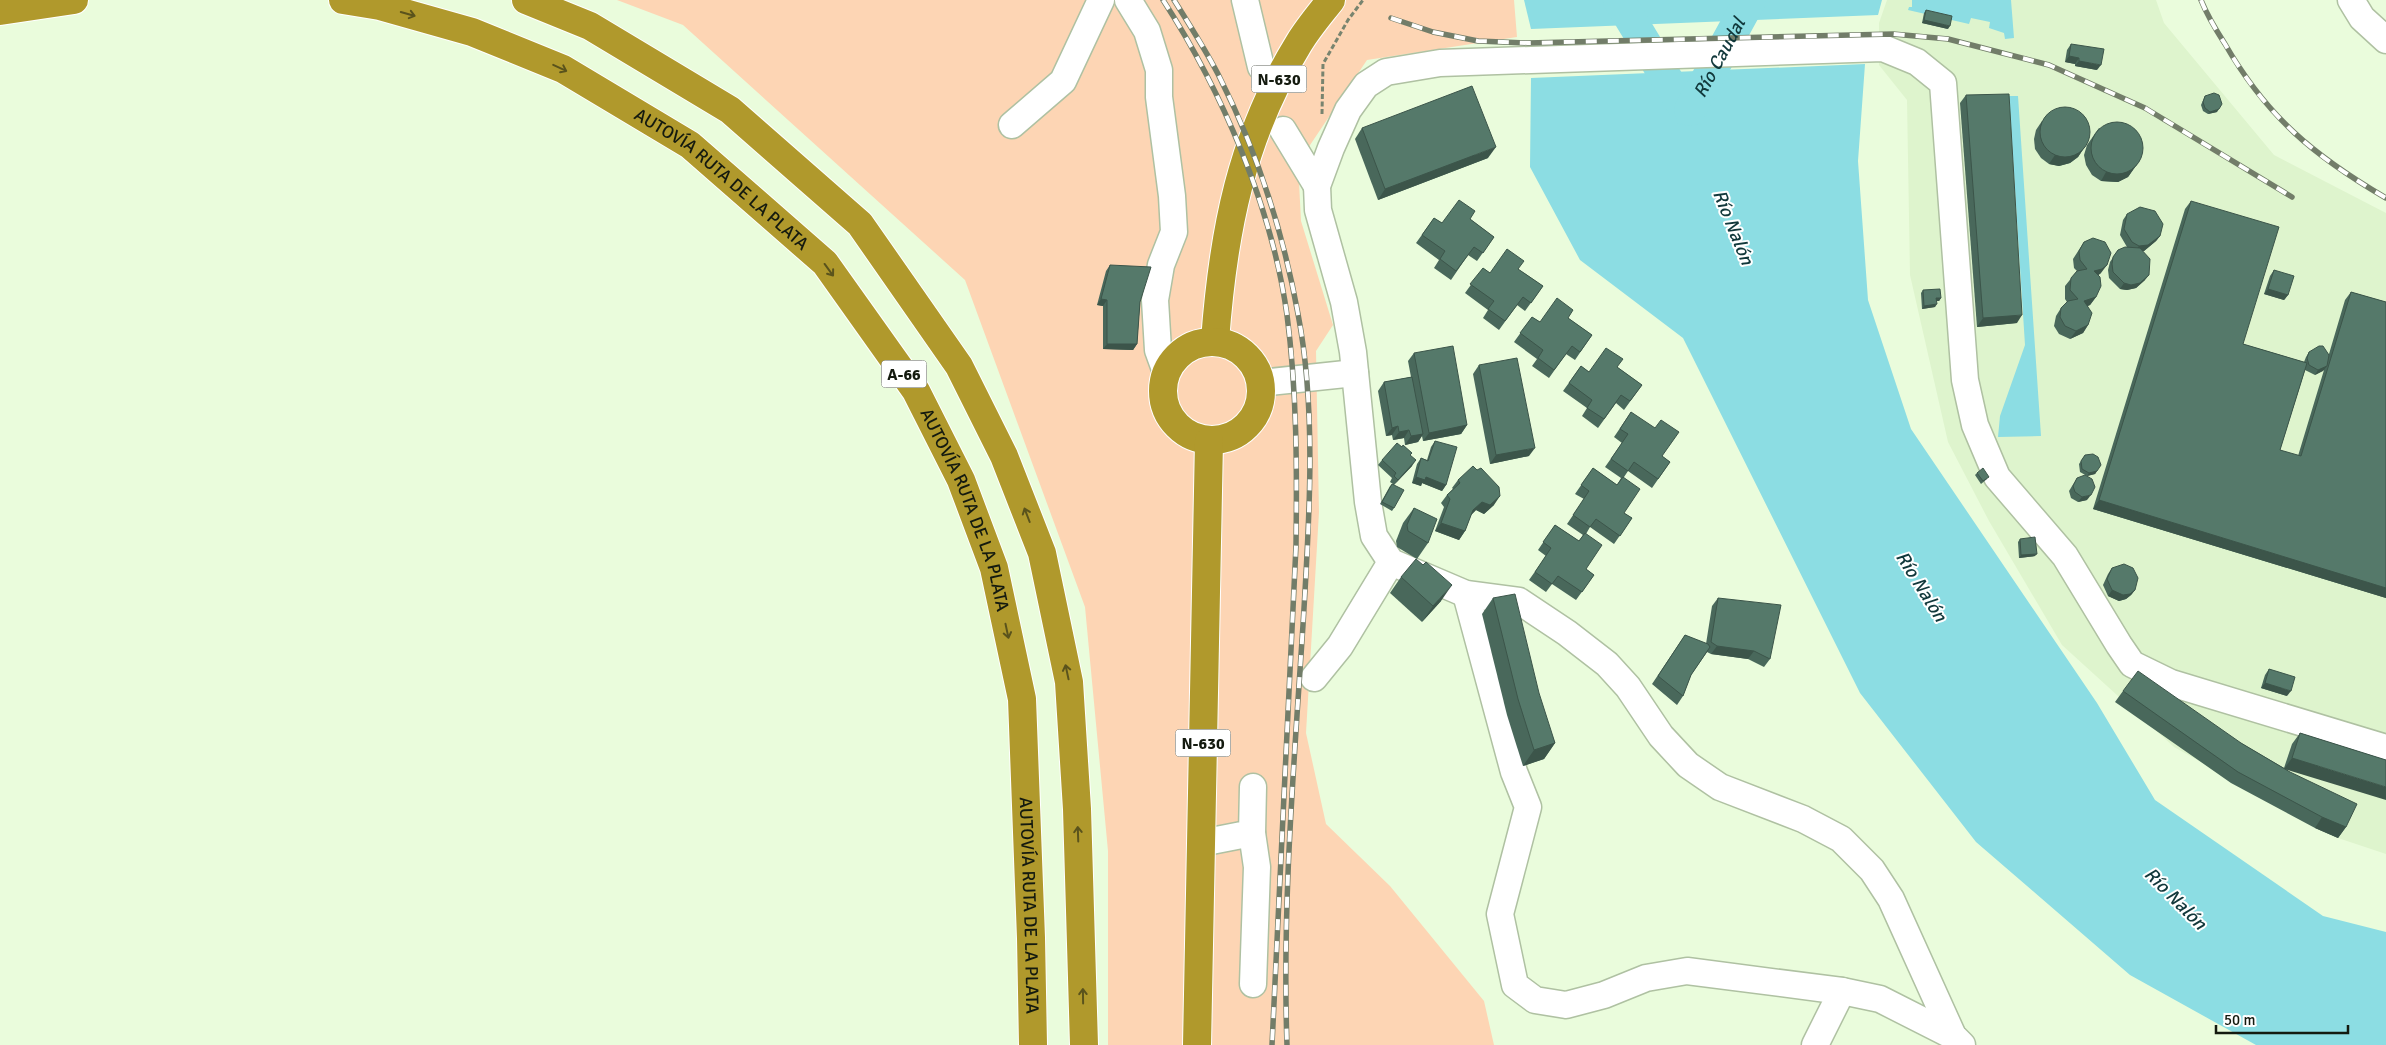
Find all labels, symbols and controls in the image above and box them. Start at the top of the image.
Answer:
one-way arrow [399,10,415,19]
water label: Río Caudal [1688,12,1752,102]
one-way arrow [552,64,567,74]
road number: N-630 [1252,66,1306,92]
street label: AUTOVÍA RUTA DE LA PLATA [630,103,813,255]
water label: Río Nalón [1707,186,1759,269]
one-way arrow [824,263,834,277]
road number: A-66 [882,360,926,388]
street label: AUTOVÍA RUTA DE LA PLATA [916,405,1014,613]
one-way arrow [1022,508,1031,523]
water label: Río Nalón [1890,547,1953,627]
one-way arrow [1003,623,1012,639]
one-way arrow [1062,664,1071,680]
road number: N-630 [1176,730,1230,756]
street label: AUTOVÍA RUTA DE LA PLATA [1015,797,1043,1014]
one-way arrow [1073,826,1083,842]
water label: Río Nalón [2139,862,2212,935]
one-way arrow [1078,989,1088,1005]
scale bar [2216,1002,2348,1034]
text: 50 m [2224,1011,2255,1029]

